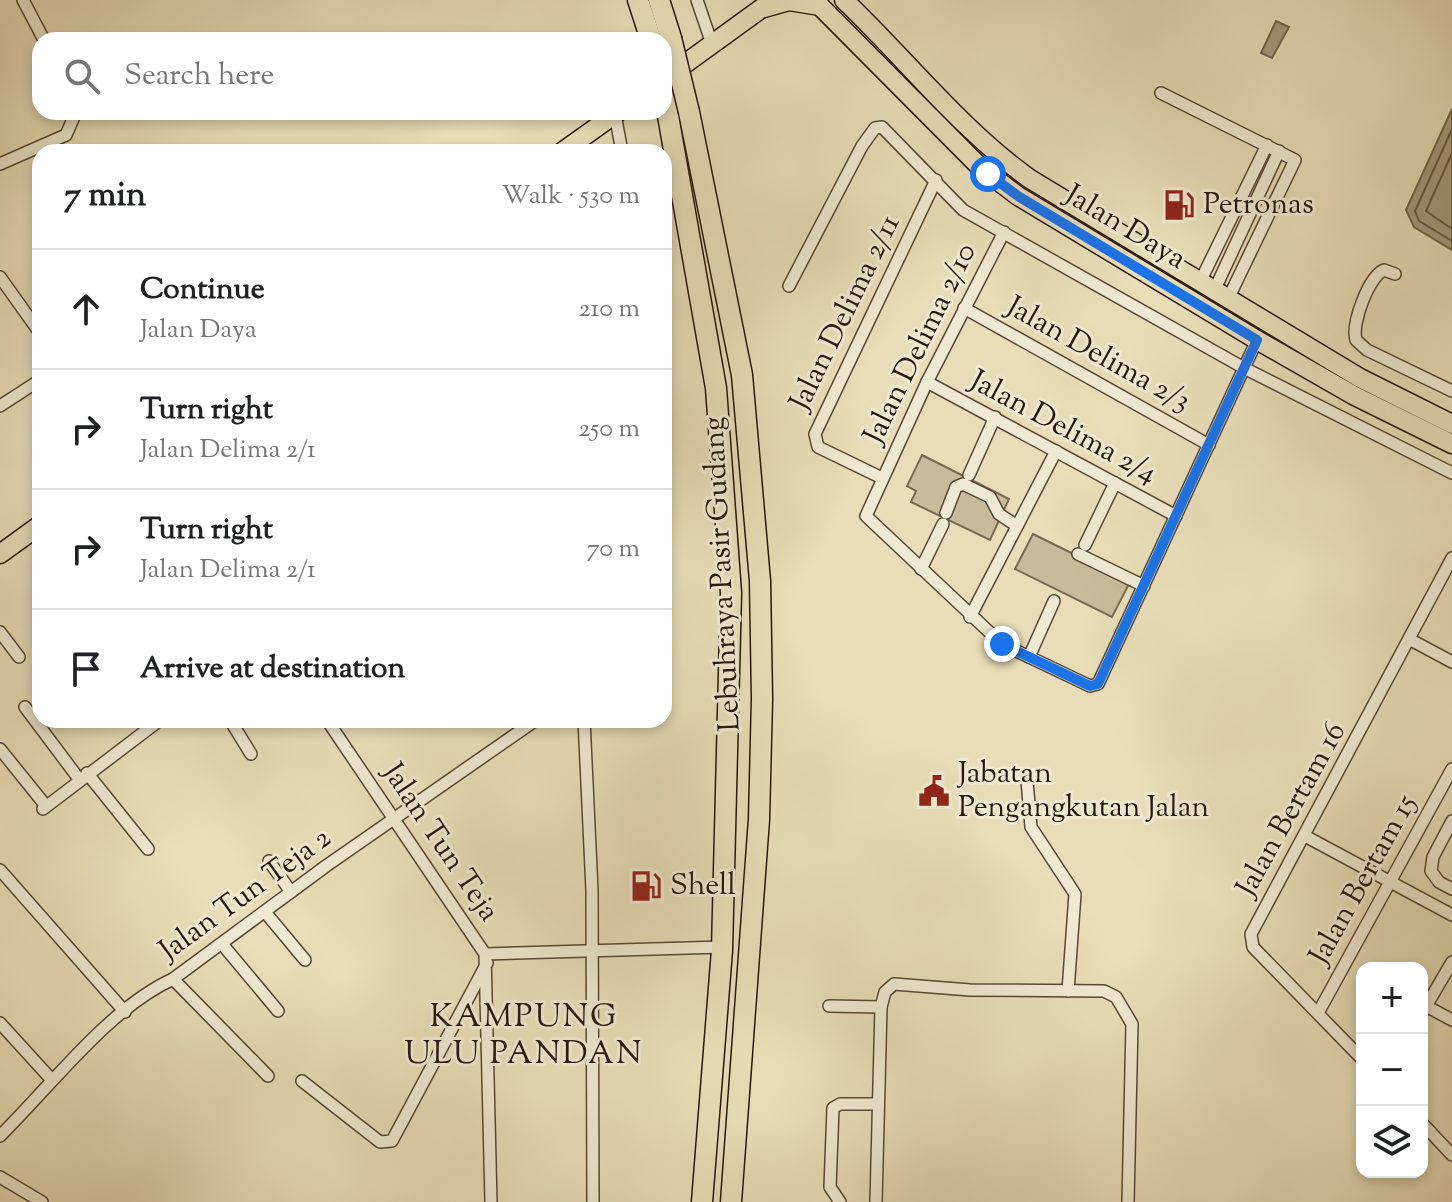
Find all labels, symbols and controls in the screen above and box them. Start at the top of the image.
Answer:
search box [32,32,672,120]
icon: search [60,54,104,98]
text: Search here [124,55,274,98]
route start [970,156,1006,192]
text: 7 min [64,172,146,221]
street label: Jalan Daya [1054,174,1194,281]
text: Walk · 530 m [501,178,640,215]
place label: Petronas [1203,184,1314,227]
fuel station icon: Petronas [1162,188,1196,222]
street label: Jalan Delima 2/11 [779,208,912,420]
street label: Jalan Delima 2/10 [853,236,988,453]
text: Continue [140,269,265,312]
street label: Jalan Delima 2/3 [996,286,1198,423]
icon: ahead [64,287,108,331]
text: 210 m [578,291,640,328]
text: Jalan Daya [140,312,257,349]
street label: Jalan Delima 2/4 [960,360,1164,495]
text: Turn right [140,389,273,432]
icon: right [64,407,108,451]
text: 250 m [578,411,640,448]
street label: Lebuhraya Pasir Gudang [693,415,753,733]
text: Jalan Delima 2/1 [140,432,316,469]
text: Turn right [140,509,273,552]
icon: right [64,527,108,571]
text: 70 m [587,531,640,568]
text: Jalan Delima 2/1 [140,552,316,589]
route end [984,626,1020,662]
icon: arrive [64,647,108,691]
text: Arrive at destination [140,648,405,691]
street label: Jalan Bertam 16 [1225,715,1358,907]
street label: Jalan Tun Teja [370,753,509,931]
place label: Jabatan Pengangkutan Jalan [956,753,1210,830]
public building icon: Jabatan Pengangkutan Jalan [917,774,951,808]
street label: Jalan Bertam 15 [1298,787,1429,975]
street label: Jalan Tun Teja 2 [149,818,341,973]
place label: Shell [670,865,736,908]
fuel station icon: Shell [629,869,663,903]
map controls [1356,962,1428,1178]
button: + [1356,962,1428,1034]
district label: KAMPUNG ULU PANDAN [404,995,644,1078]
button: − [1356,1034,1428,1106]
button: layers [1356,1106,1428,1178]

